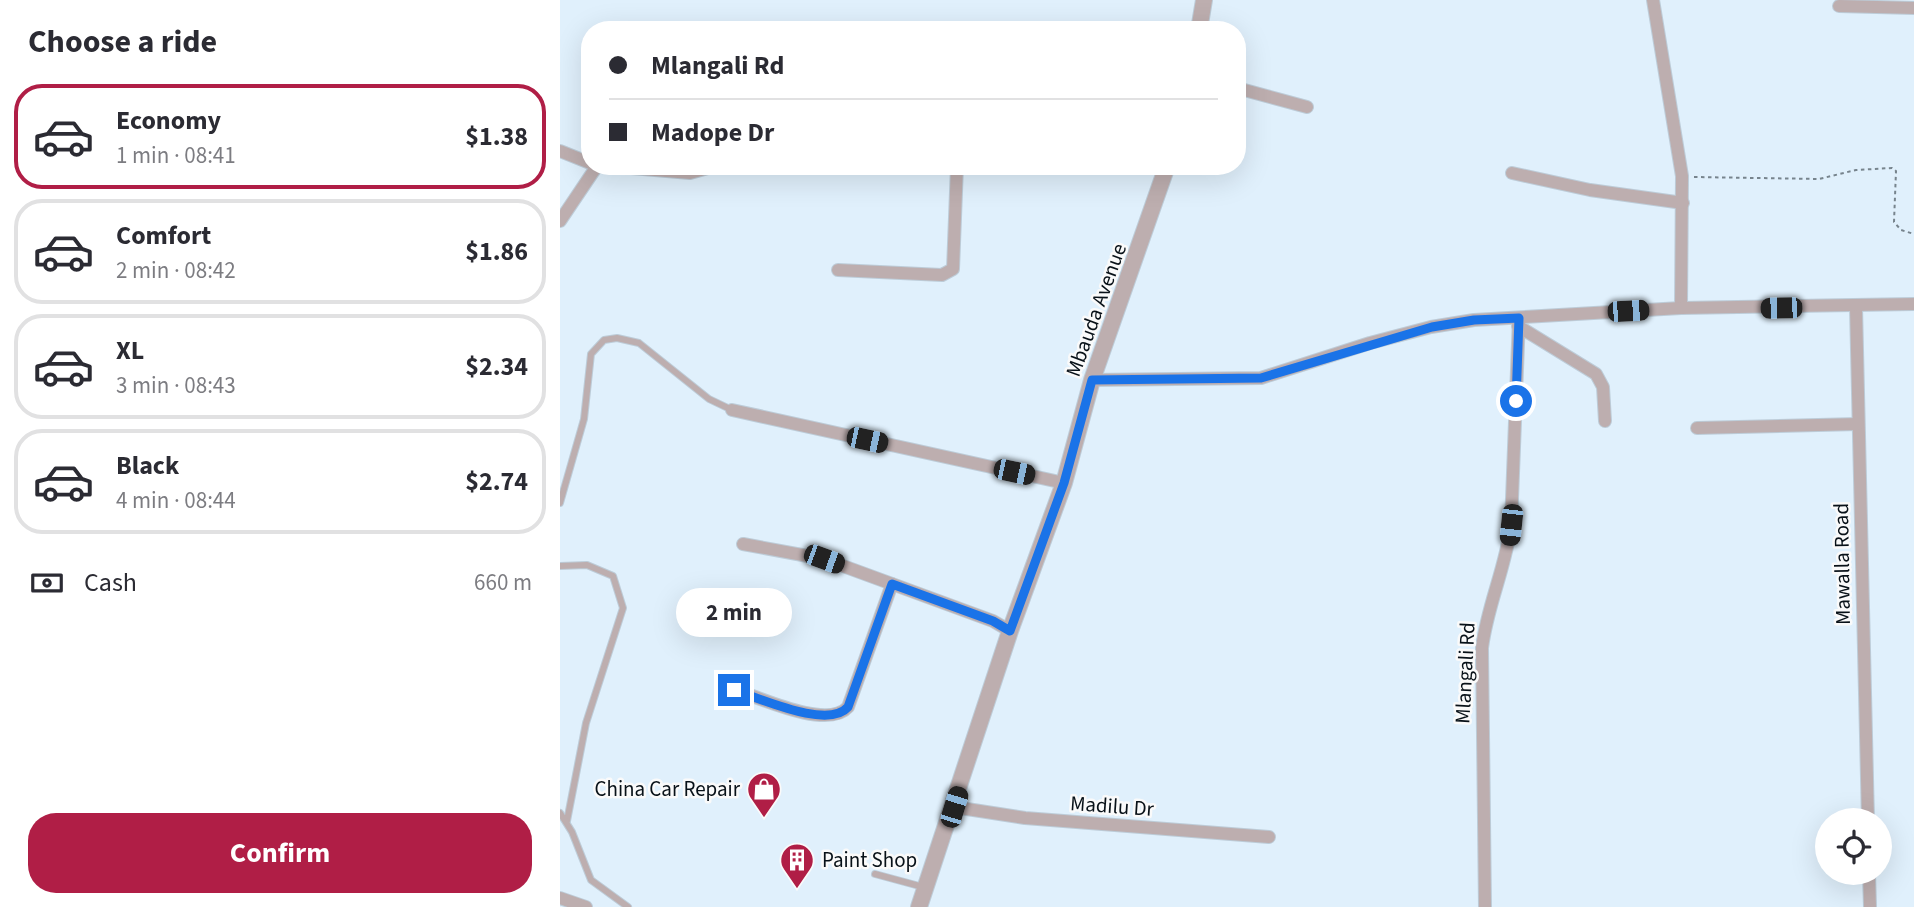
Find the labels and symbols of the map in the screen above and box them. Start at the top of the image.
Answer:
street label: Mbauda Avenue [1058,239,1134,381]
car [1760,297,1803,319]
car [1607,299,1650,323]
route start [1500,385,1532,417]
car [845,425,890,455]
car [992,457,1037,487]
car [1499,503,1524,547]
street label: Mawalla Road [1826,503,1858,625]
car [801,542,848,576]
callout: 2 min [676,588,792,638]
street label: Mlangali Rd [1447,621,1483,725]
route end [718,674,750,706]
shop icon: China Car Repair [745,770,783,819]
place label: China Car Repair [595,774,741,804]
car [938,784,971,830]
street label: Madilu Dr [1069,788,1156,824]
building icon: Paint Shop [778,841,816,890]
place label: Paint Shop [822,845,917,875]

